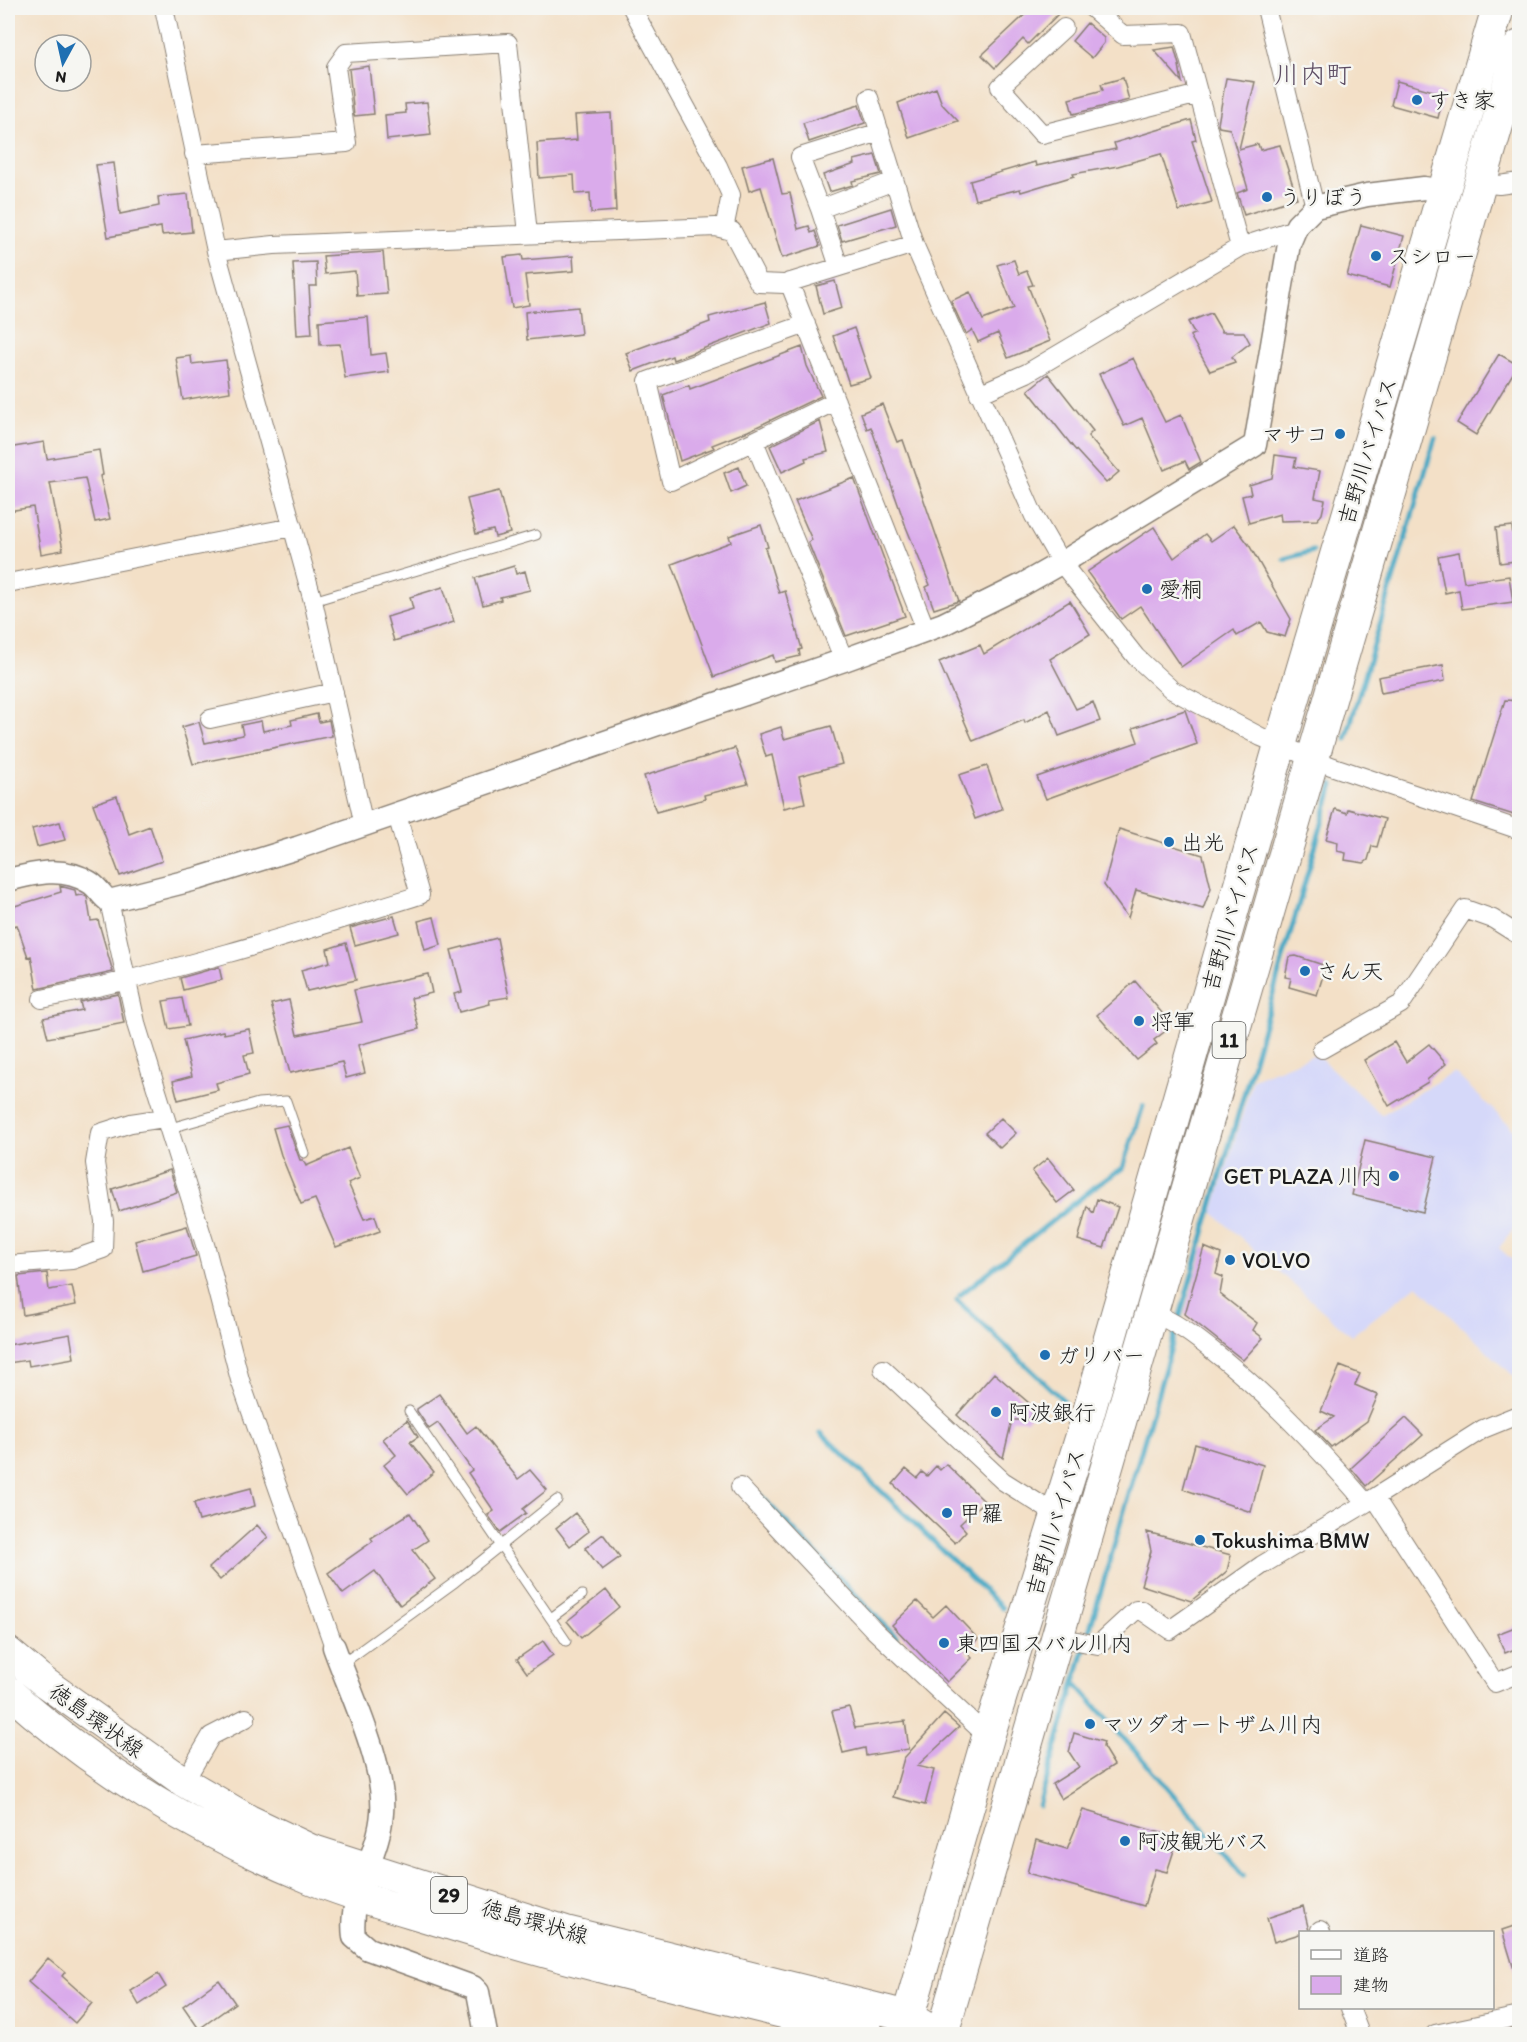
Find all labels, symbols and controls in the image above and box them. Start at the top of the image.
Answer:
north arrow [33,33,93,93]
district label: 川内町 [1274,58,1352,90]
text: N [54,67,68,88]
place label: すき家 [1429,87,1495,114]
marker: すき家 [1410,93,1424,107]
place label: うりぼう [1279,184,1367,211]
marker: うりぼう [1260,190,1274,204]
place label: スシロー [1388,243,1476,270]
marker: スシロー [1369,249,1383,263]
street label: 吉野川バイパス [1332,374,1403,529]
place label: マサコ [1262,421,1328,448]
marker: マサコ [1333,427,1347,441]
place label: 愛桐 [1159,576,1203,603]
marker: 愛桐 [1140,582,1154,596]
place label: 出光 [1181,829,1225,856]
marker: 出光 [1162,835,1176,849]
street label: 吉野川バイパス [1196,840,1265,995]
place label: さん天 [1317,958,1383,985]
marker: さん天 [1298,964,1312,978]
place label: 将軍 [1151,1008,1195,1035]
marker: 将軍 [1132,1014,1146,1028]
road number: 11 [1212,1022,1246,1058]
place label: GET PLAZA 川内 [1224,1163,1382,1190]
marker: GET PLAZA 川内 [1387,1169,1401,1183]
place label: VOLVO [1242,1247,1311,1274]
marker: VOLVO [1223,1253,1237,1267]
place label: ガリバー [1057,1342,1145,1369]
marker: ガリバー [1038,1348,1052,1362]
place label: 阿波銀行 [1008,1399,1096,1426]
marker: 阿波銀行 [989,1405,1003,1419]
street label: 吉野川バイパス [1020,1445,1091,1600]
place label: 甲羅 [959,1500,1003,1527]
marker: 甲羅 [940,1506,954,1520]
place label: Tokushima BMW [1212,1527,1370,1554]
marker: Tokushima BMW [1193,1533,1207,1547]
place label: 東四国スバル川内 [956,1630,1132,1657]
marker: 東四国スバル川内 [937,1636,951,1650]
street label: 徳島環状線 [44,1677,149,1764]
place label: マツダオートザム川内 [1102,1711,1322,1738]
marker: マツダオートザム川内 [1083,1717,1097,1731]
place label: 阿波観光バス [1137,1828,1269,1855]
marker: 阿波観光バス [1118,1834,1132,1848]
road number: 29 [431,1877,467,1913]
street label: 徳島環状線 [478,1893,591,1950]
legend [1299,1931,1494,2009]
text: 道路 [1353,1944,1389,1966]
text: 建物 [1353,1974,1389,1996]

